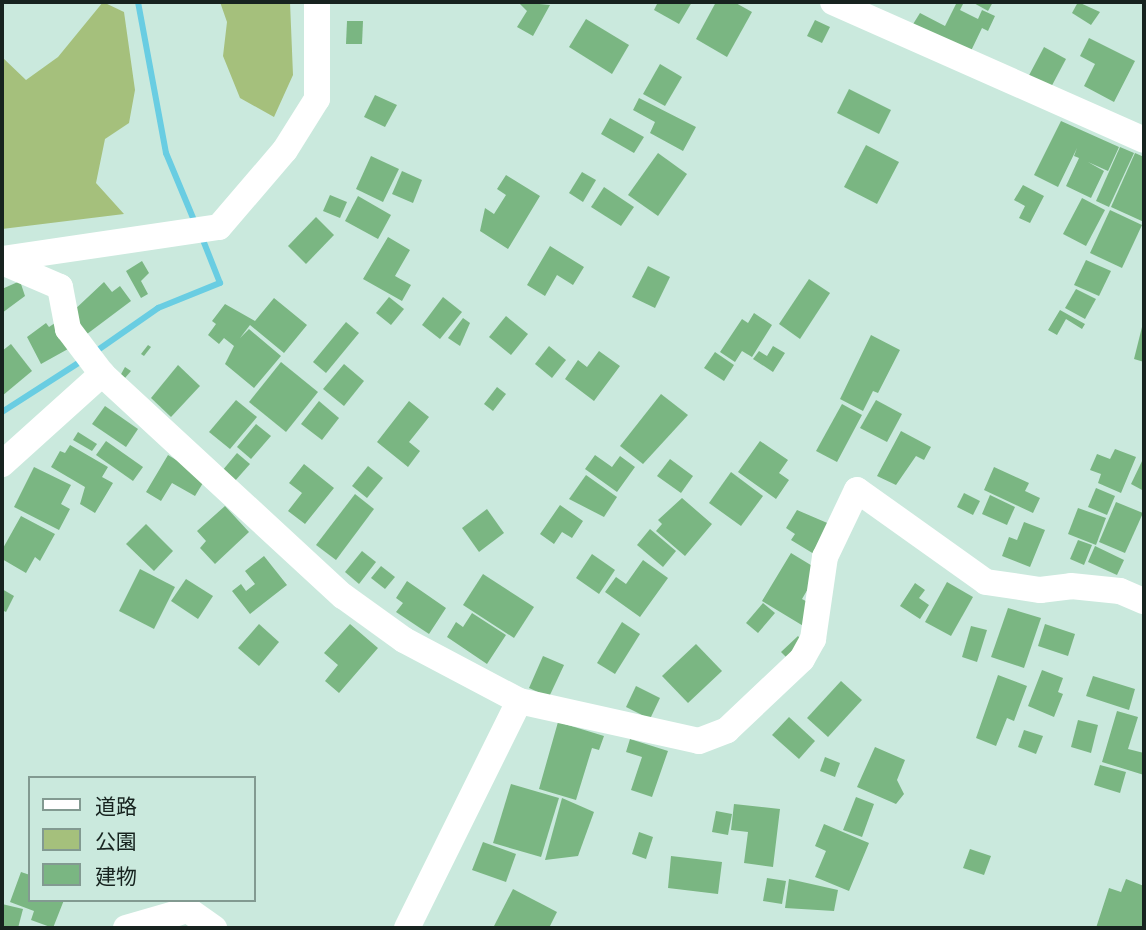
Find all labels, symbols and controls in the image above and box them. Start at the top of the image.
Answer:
legend [28,776,256,902]
text: 道路 [95,793,137,818]
text: 公園 [95,828,137,853]
text: 建物 [95,863,137,888]

